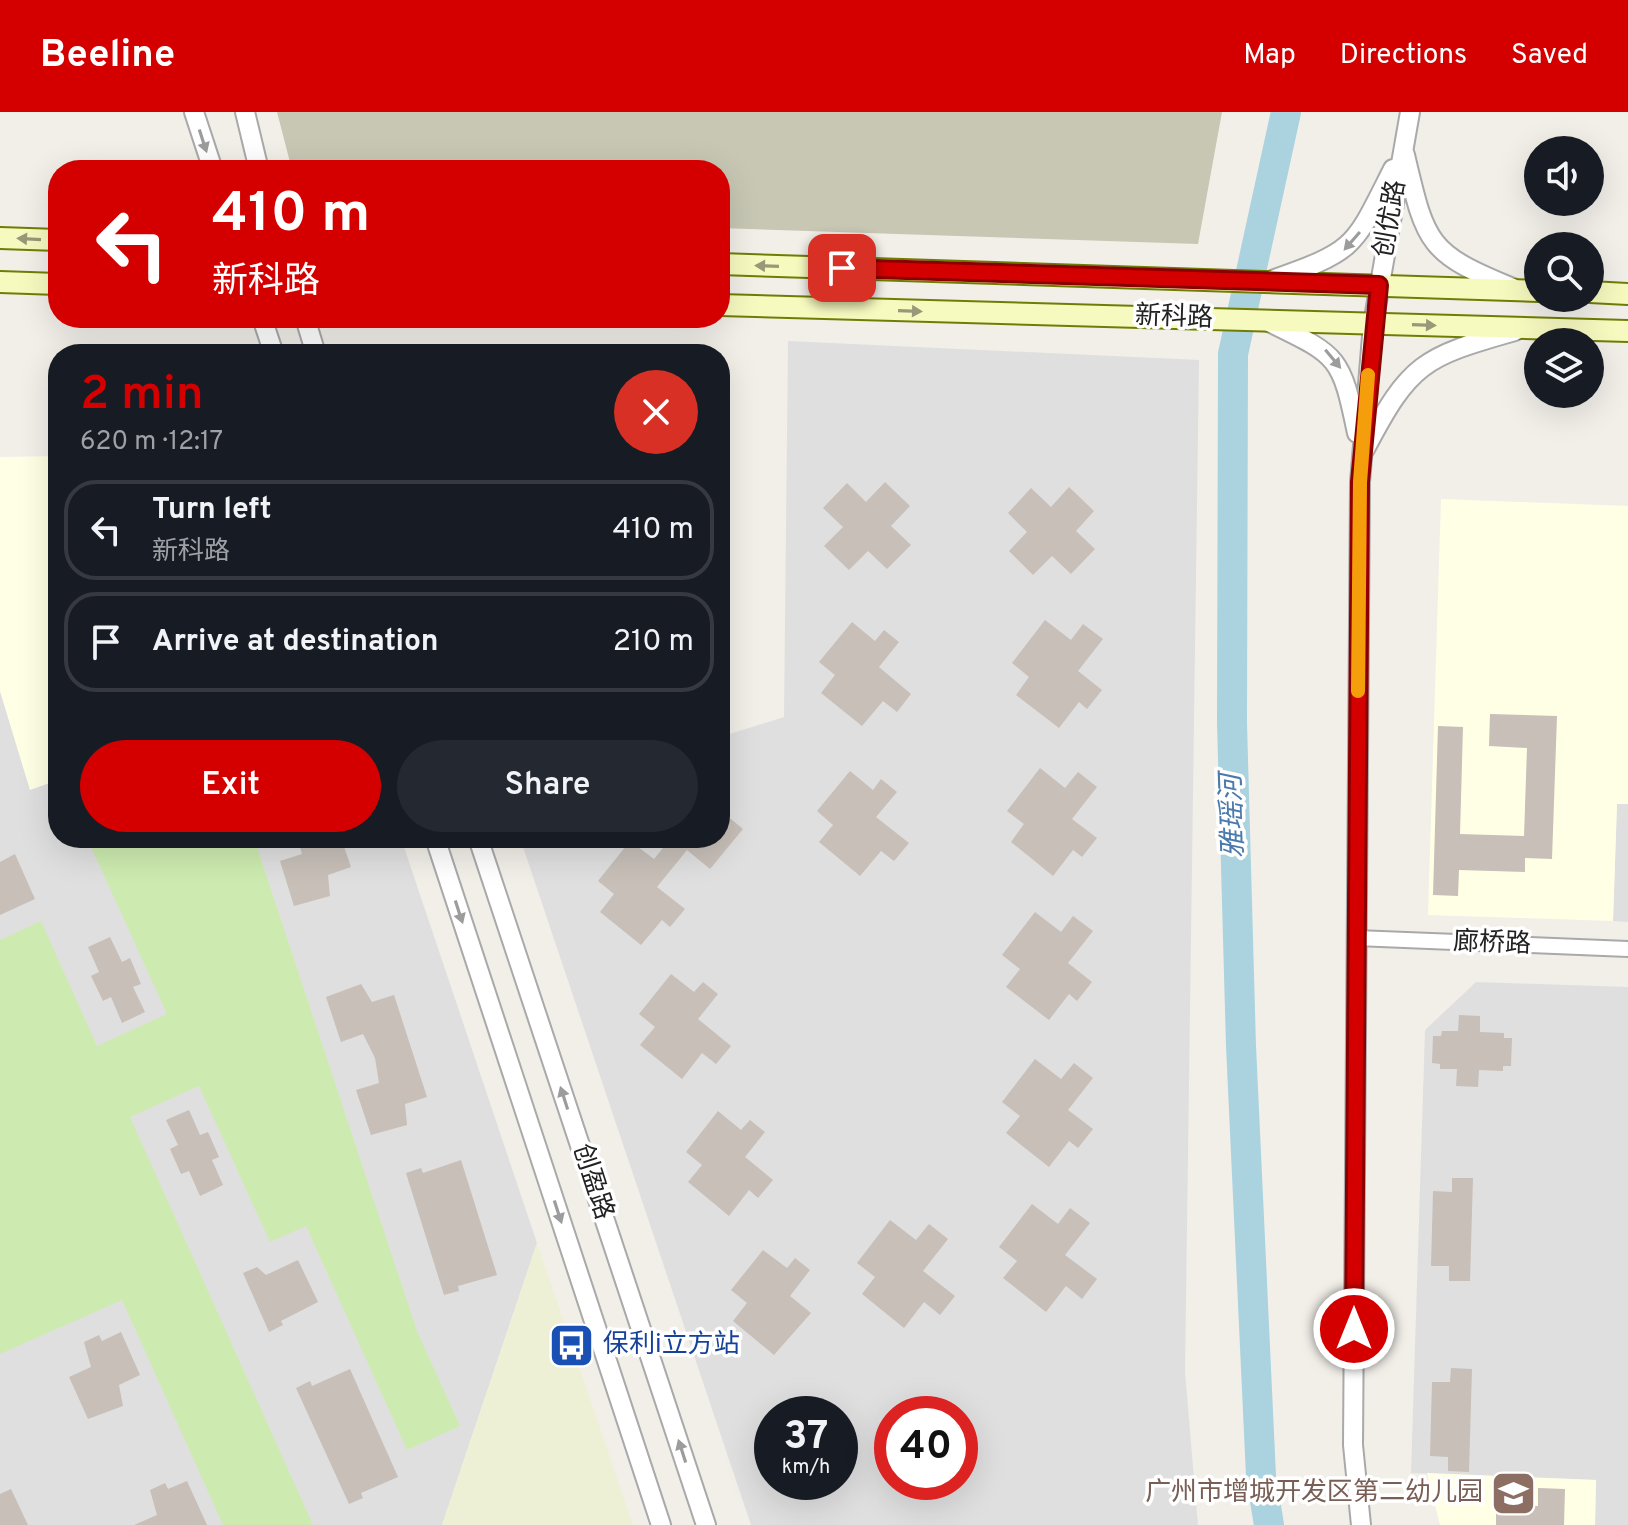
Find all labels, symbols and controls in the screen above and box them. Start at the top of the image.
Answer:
text: Beeline [40,32,175,81]
text: Map [1243,38,1296,74]
text: Directions [1340,38,1467,74]
text: Saved [1511,38,1588,74]
one-way arrow [198,129,210,153]
map controls [1524,136,1604,408]
button: sound [1524,136,1604,216]
street label: 创优路 [1368,178,1414,260]
text: 410 m [212,181,370,251]
icon: left [80,192,184,296]
one-way arrow [1344,230,1361,250]
one-way arrow [16,232,41,245]
button: search [1524,232,1604,312]
pin [808,234,876,302]
icon: arrive [820,246,864,290]
one-way arrow [754,259,779,272]
text: 新科路 [212,260,320,306]
street label: 新科路 [1134,300,1214,336]
one-way arrow [898,304,923,317]
one-way arrow [1412,319,1437,331]
button: layers [1524,328,1604,408]
one-way arrow [1324,349,1341,370]
text: 2 min [80,366,204,426]
button: close [614,370,698,454]
text: 620 m · 12:17 [80,426,223,459]
text: Turn left [152,492,272,529]
icon: left [84,508,128,552]
text: 410 m [612,512,694,549]
text: 新科路 [152,536,230,569]
icon: arrive [84,620,128,664]
text: Arrive at destination [152,624,438,661]
text: 210 m [613,624,694,661]
button: Exit [80,740,381,832]
button: Share [397,740,698,832]
water label: 雅瑶河 [1214,768,1253,859]
one-way arrow [453,900,466,924]
street label: 廊桥路 [1452,926,1532,962]
one-way arrow [558,1086,570,1110]
street label: 创盈路 [564,1140,620,1224]
one-way arrow [552,1200,565,1224]
position arrow [1312,1287,1396,1371]
bus stop icon: 保利i立方站 [548,1321,596,1369]
place label: 保利i立方站 [603,1329,740,1362]
speed limit sign: 40 [874,1396,978,1500]
text: 37 [784,1413,828,1463]
one-way arrow [675,1439,687,1463]
text: km/h [782,1455,830,1481]
school or university icon: 广州市增城开发区第二幼儿园 [1490,1469,1538,1517]
place label: 广州市增城开发区第二幼儿园 [1145,1477,1483,1510]

